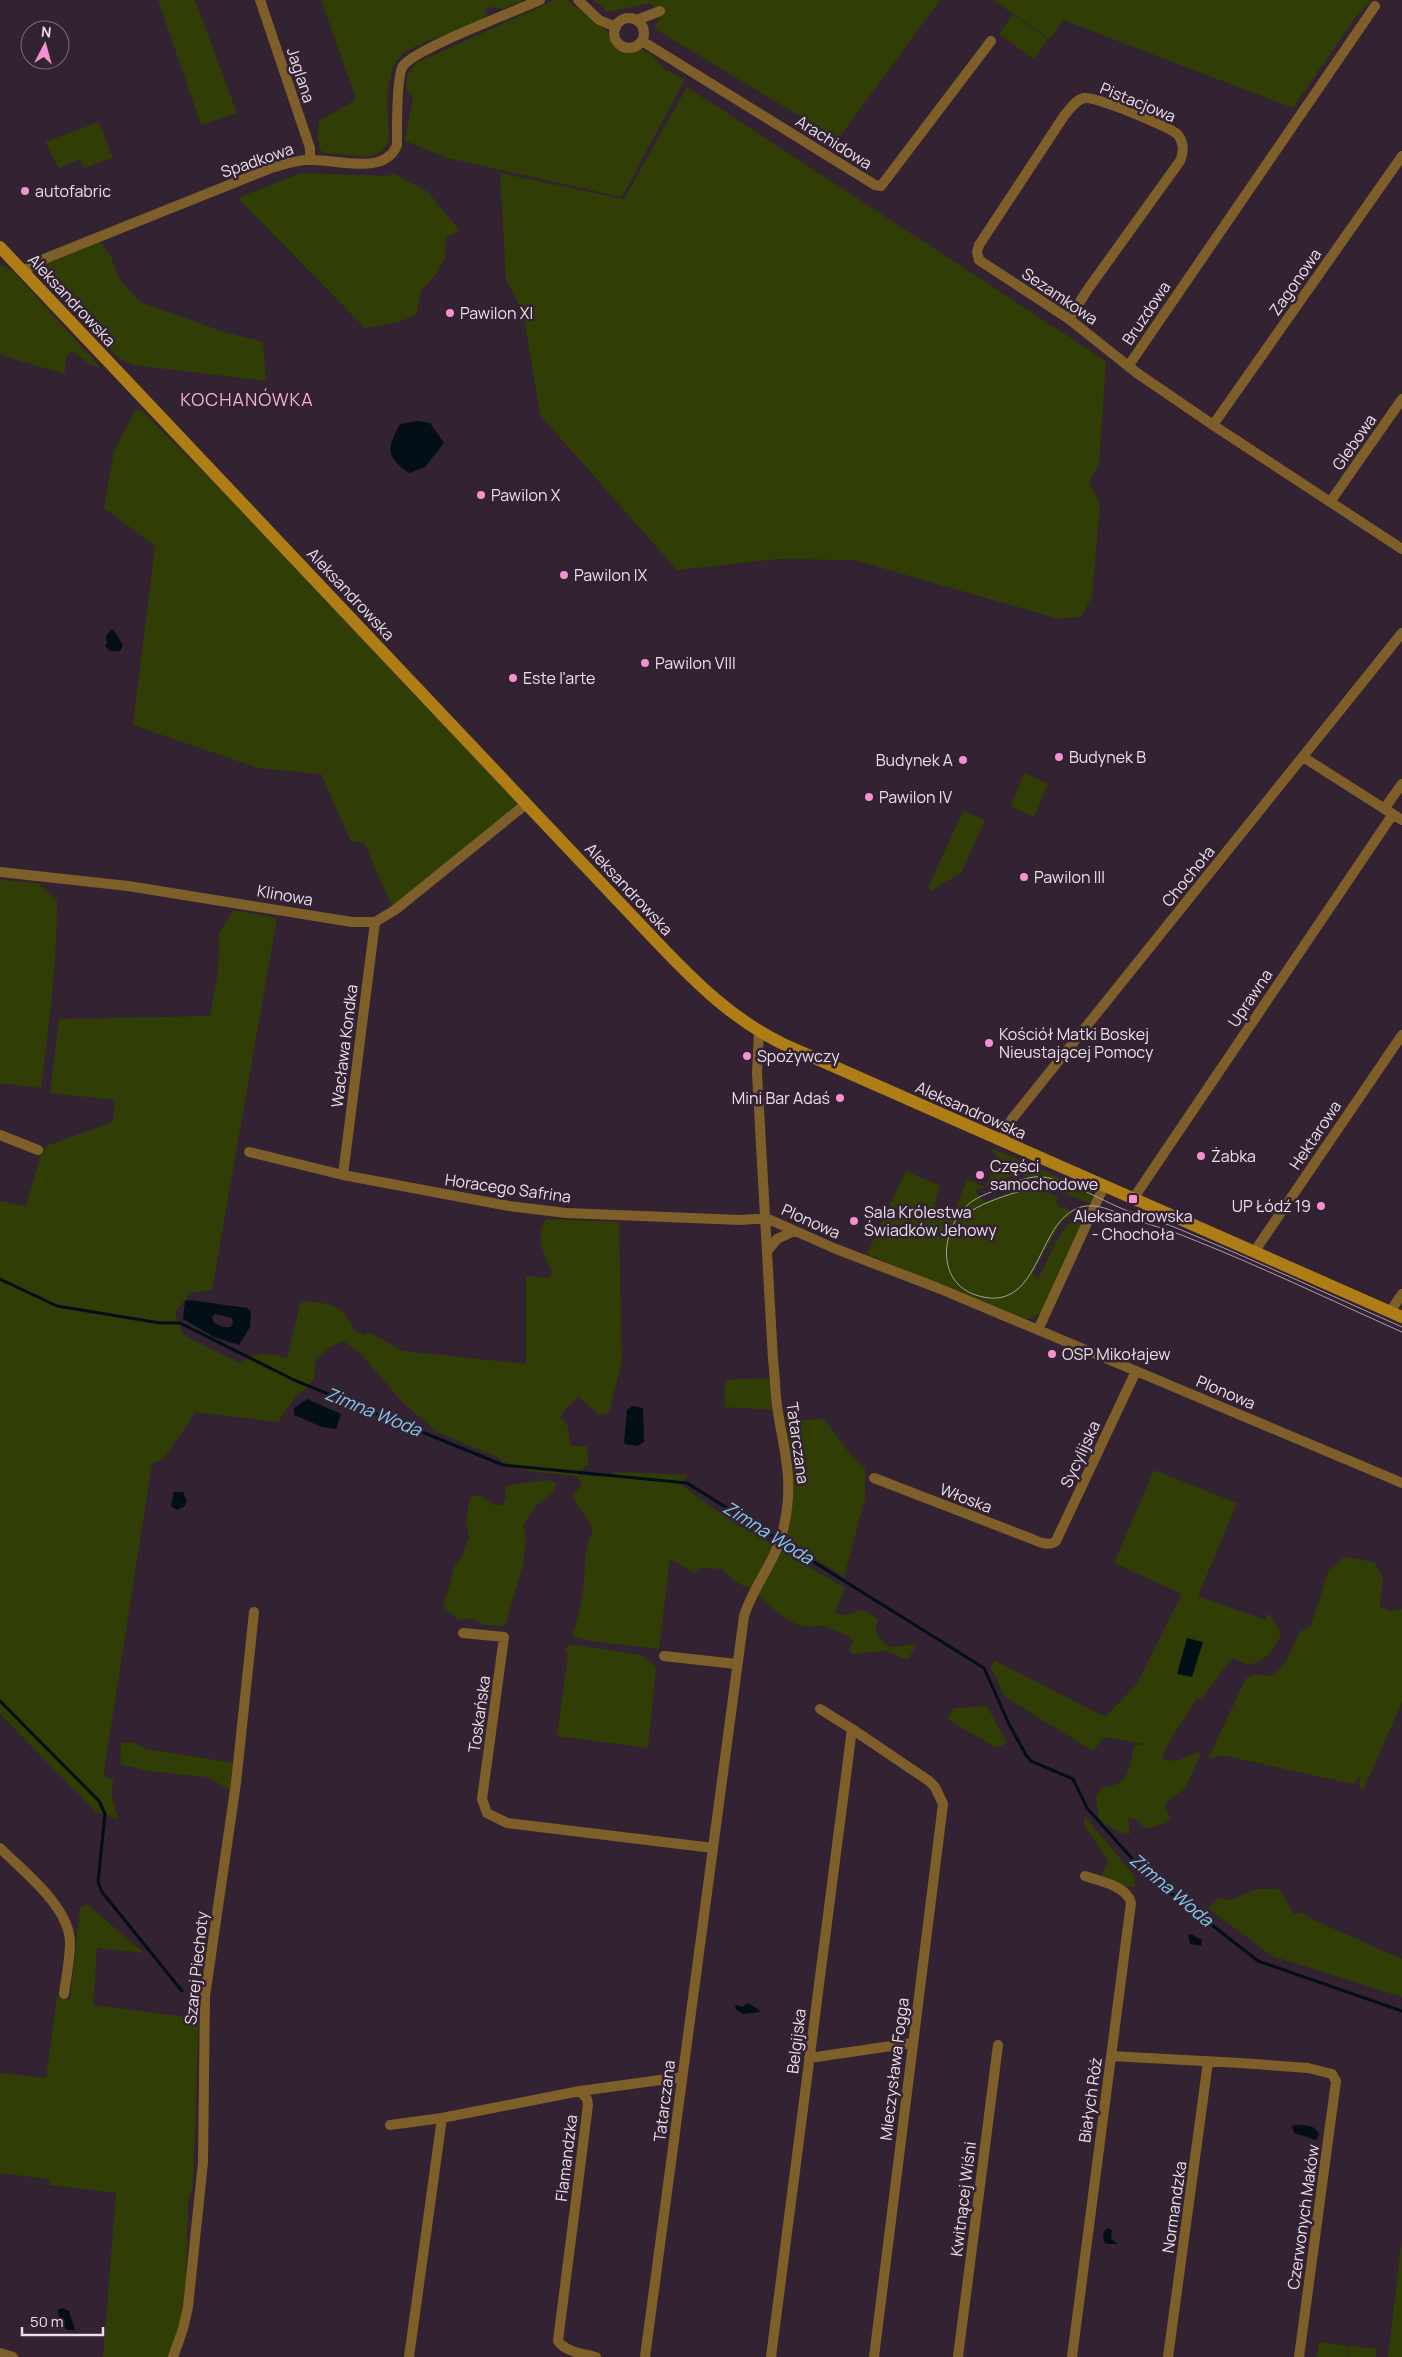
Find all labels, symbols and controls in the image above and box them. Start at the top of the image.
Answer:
north arrow [20,20,70,70]
text: N [40,22,52,42]
street label: Jaglana [282,45,320,105]
street label: Pistacjowa [1097,77,1179,127]
street label: Arachidowa [792,110,876,174]
street label: Spadkowa [218,137,296,183]
place label: autofabric [35,180,111,202]
marker: autofabric [19,185,31,197]
street label: Zagonowa [1264,244,1326,320]
street label: Aleksandrowska [23,249,121,351]
street label: Sezamkowa [1018,262,1102,330]
street label: Bruzdowa [1117,277,1175,349]
place label: Pawilon XI [460,302,533,324]
marker: Pawilon XI [444,307,456,319]
district label: KOCHANÓWKA [180,387,314,411]
street label: Glebowa [1327,410,1381,474]
place label: Pawilon X [491,484,561,506]
marker: Pawilon X [475,489,487,501]
street label: Aleksandrowska [302,543,400,645]
place label: Pawilon IX [574,564,648,586]
marker: Pawilon IX [558,569,570,581]
place label: Pawilon VIII [655,652,736,674]
marker: Pawilon VIII [639,657,651,669]
place label: Este l'arte [523,667,595,689]
marker: Este l'arte [507,672,519,684]
place label: Budynek B [1069,746,1146,768]
place label: Budynek A [876,749,953,771]
marker: Budynek B [1053,751,1065,763]
marker: Budynek A [957,754,969,766]
place label: Pawilon IV [879,786,953,808]
marker: Pawilon IV [863,791,875,803]
street label: Aleksandrowska [580,838,678,940]
street label: Chochoła [1157,841,1219,911]
place label: Pawilon III [1034,866,1105,888]
marker: Pawilon III [1018,871,1030,883]
street label: Klinowa [255,879,315,911]
street label: Uprawna [1223,965,1277,1031]
street label: Wacława Kondka [326,983,362,1109]
place label: Kościół Matki Boskej Nieustającej Pomocy [999,1023,1154,1063]
marker: Kościół Matki Boskej Nieustającej Pomocy [983,1037,995,1049]
place label: Spożywczy [757,1045,840,1067]
marker: Spożywczy [741,1050,753,1062]
street label: Aleksandrowska [912,1076,1030,1144]
place label: Mini Bar Adaś [732,1087,830,1109]
marker: Mini Bar Adaś [834,1092,846,1104]
street label: Hektarowa [1284,1096,1346,1174]
place label: Żabka [1211,1145,1256,1167]
marker: Żabka [1195,1150,1207,1162]
place label: Części samochodowe [990,1155,1098,1195]
street label: Horacego Safrina [443,1168,573,1208]
marker: Części samochodowe [974,1169,986,1181]
marker: Aleksandrowska - Chochoła [1127,1193,1139,1205]
place label: UP Łódź 19 [1232,1195,1311,1217]
street label: Plonowa [778,1198,844,1244]
marker: UP Łódź 19 [1315,1200,1327,1212]
place label: Sala Królestwa Świadków Jehowy [864,1201,997,1241]
place label: Aleksandrowska - Chochoła [1073,1205,1193,1245]
marker: Sala Królestwa Świadków Jehowy [848,1215,860,1227]
place label: OSP Mikołajew [1062,1343,1171,1365]
marker: OSP Mikołajew [1046,1348,1058,1360]
street label: Plonowa [1193,1370,1259,1414]
water label: Zimna Woda [322,1381,426,1442]
street label: Tatarczana [781,1401,815,1485]
street label: Sycylijska [1055,1417,1105,1491]
street label: Włoska [937,1478,995,1518]
water label: Zimna Woda [719,1495,819,1570]
street label: Toskańska [463,1674,495,1754]
water label: Zimna Woda [1125,1847,1219,1932]
street label: Szarej Piechoty [179,1910,213,2026]
street label: Mieczysława Fogga [874,1996,914,2142]
street label: Belgijska [781,2007,811,2075]
street label: Białych Róż [1073,2056,1107,2144]
street label: Tatarczana [648,2059,680,2143]
street label: Flamandzka [550,2113,582,2203]
street label: Kwitnącej Wiśni [945,2140,981,2258]
street label: Czerwonych Maków [1282,2143,1324,2291]
street label: Normandzka [1157,2159,1191,2255]
scale bar [22,2304,104,2336]
text: 50 m [30,2311,64,2332]

